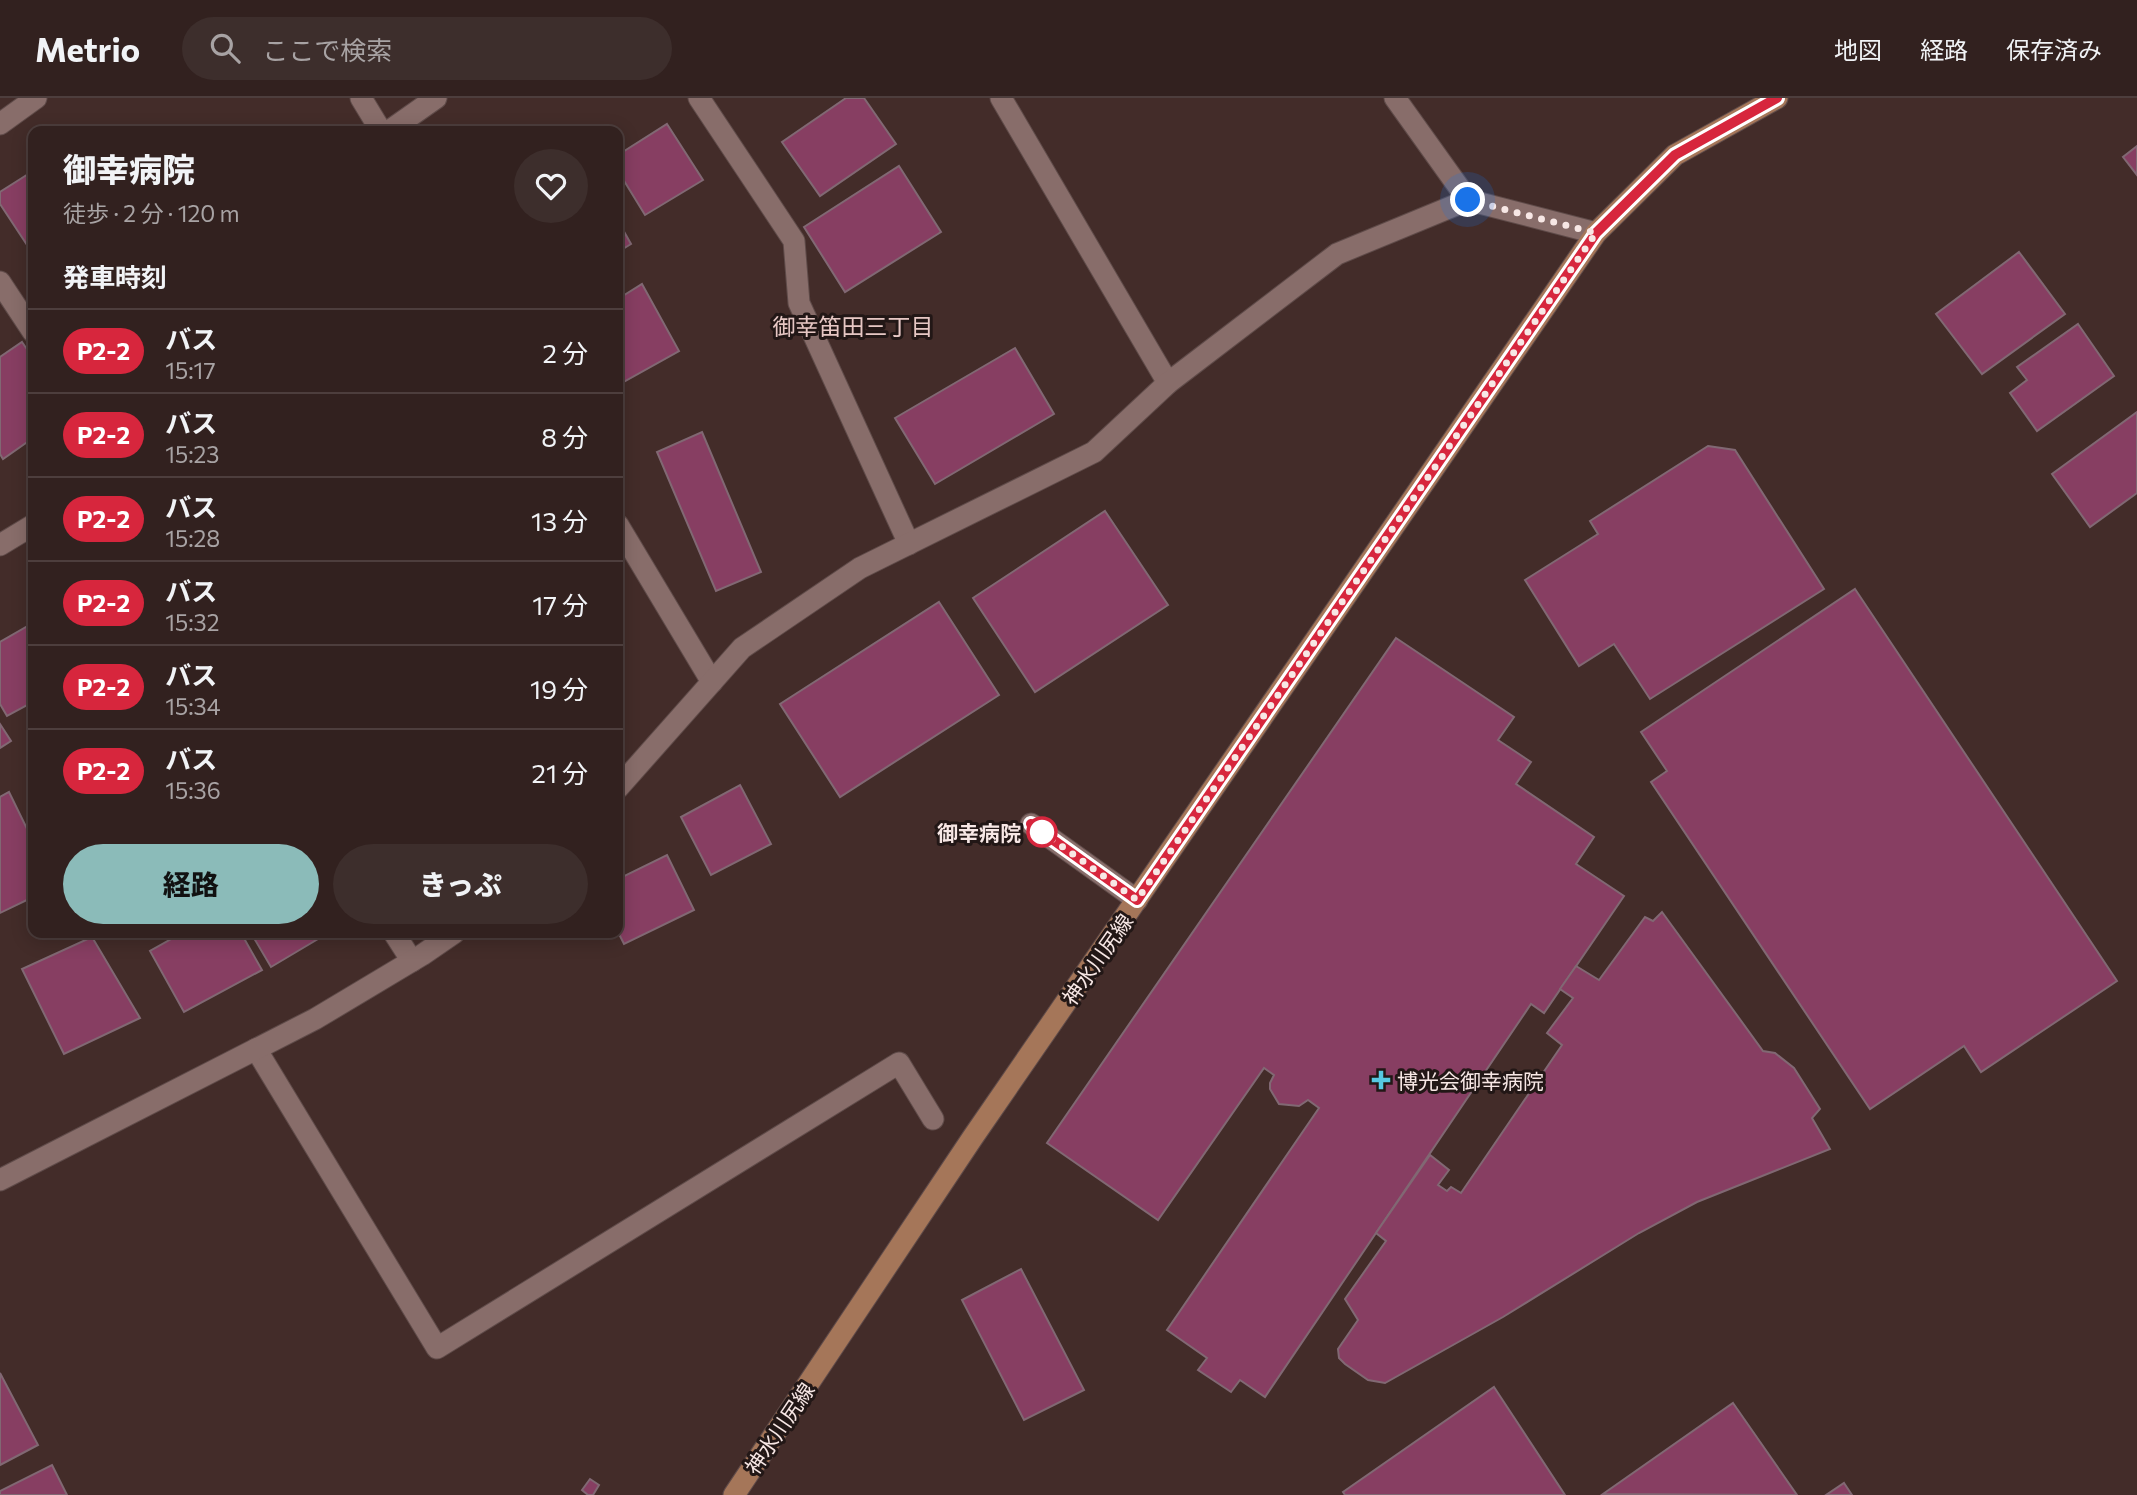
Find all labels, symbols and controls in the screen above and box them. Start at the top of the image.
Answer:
search box [182,17,672,80]
text: Metrio [35,28,140,69]
icon: search [206,29,244,67]
text: ここで検索 [262,34,392,65]
text: 地図 [1834,35,1882,64]
text: 経路 [1920,35,1968,64]
text: 保存済み [2006,35,2102,64]
text: 御幸病院 [63,148,195,189]
button: heart [514,149,588,223]
your location [1450,182,1485,217]
text: 徒歩 · 2 分 · 120 m [63,199,240,227]
text: 発車時刻 [63,261,167,292]
district label: 御幸笛田三丁目 [773,312,934,340]
text: バス [165,323,217,354]
text: P2-2 [77,336,130,365]
text: 2 分 [543,337,588,368]
text: 15:17 [165,356,216,384]
text: バス [165,407,217,438]
text: P2-2 [77,420,130,449]
text: 8 分 [541,421,588,452]
text: 15:23 [165,440,219,468]
text: バス [165,491,217,522]
text: P2-2 [77,504,130,533]
text: 13 分 [531,505,588,536]
text: 15:28 [165,524,220,552]
text: バス [165,575,217,606]
text: P2-2 [77,588,130,617]
text: 17 分 [532,589,588,620]
text: 15:32 [165,608,219,636]
text: バス [165,659,217,690]
text: P2-2 [77,672,130,701]
text: 19 分 [530,673,588,704]
text: 15:34 [165,692,221,720]
text: バス [165,743,217,774]
text: P2-2 [77,756,130,785]
text: 21 分 [531,757,588,788]
text: 15:36 [165,776,221,804]
marker: 御幸病院 [1027,817,1057,847]
place label: 御幸病院 [937,820,1021,845]
button: 経路 [63,844,319,924]
button: きっぷ [333,844,588,924]
street label: 神水川尻線 [1057,909,1137,1009]
place label: 博光会御幸病院 [1397,1068,1544,1093]
marker: 博光会御幸病院 [1371,1070,1391,1090]
street label: 神水川尻線 [739,1377,819,1479]

